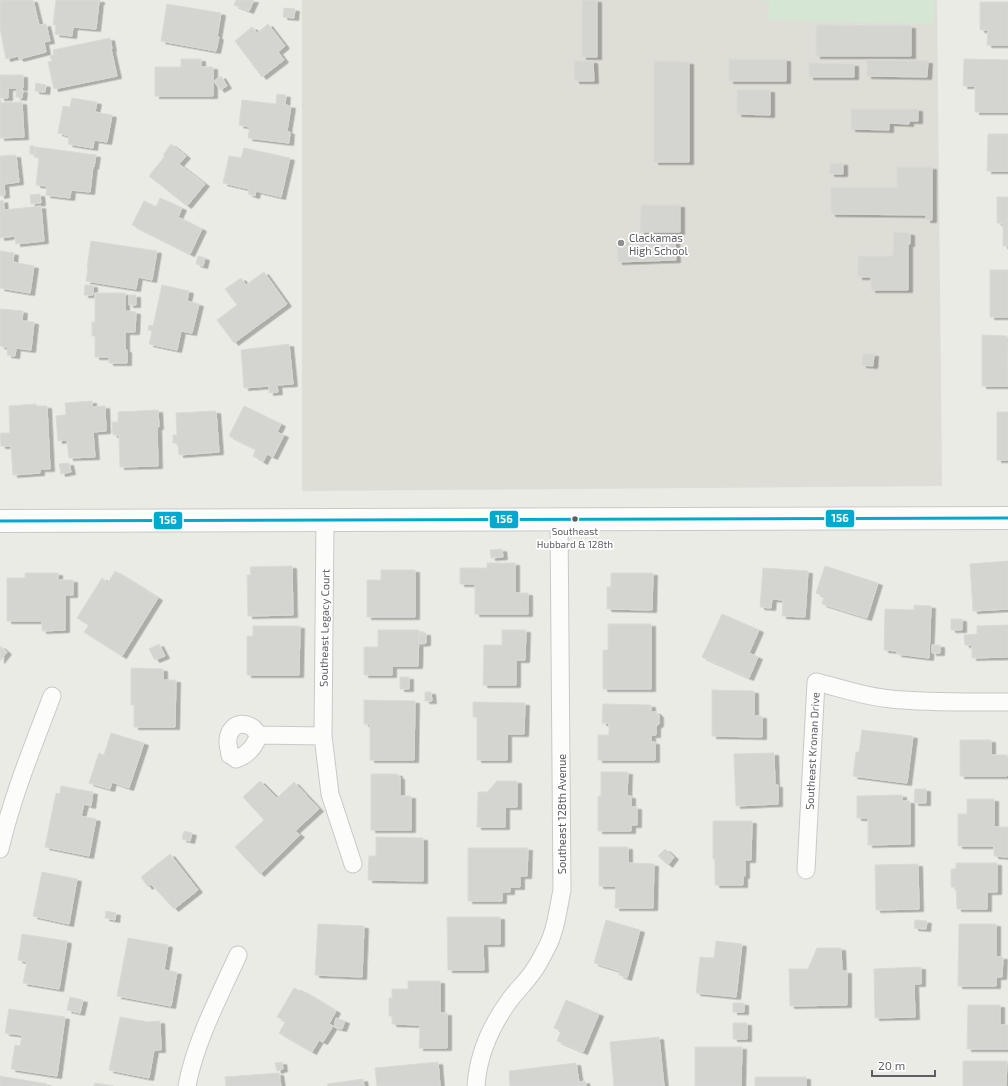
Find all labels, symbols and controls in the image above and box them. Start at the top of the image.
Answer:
place label: Clackamas High School [629,231,688,257]
marker: Clackamas High School [616,238,626,248]
line badge: 156 [825,509,855,528]
line badge: 156 [489,510,519,529]
line badge: 156 [153,511,183,530]
text: 156 [831,511,849,524]
text: 156 [495,512,513,525]
text: 156 [159,513,177,526]
marker: Southeast Hubbard & 128th [570,514,580,524]
place label: Southeast Hubbard & 128th [537,525,613,550]
street label: Southeast Legacy Court [316,569,332,687]
street label: Southeast Kronan Drive [802,692,822,810]
street label: Southeast 128th Avenue [555,754,568,874]
scale bar [872,1052,935,1078]
text: 20 m [878,1058,905,1072]

